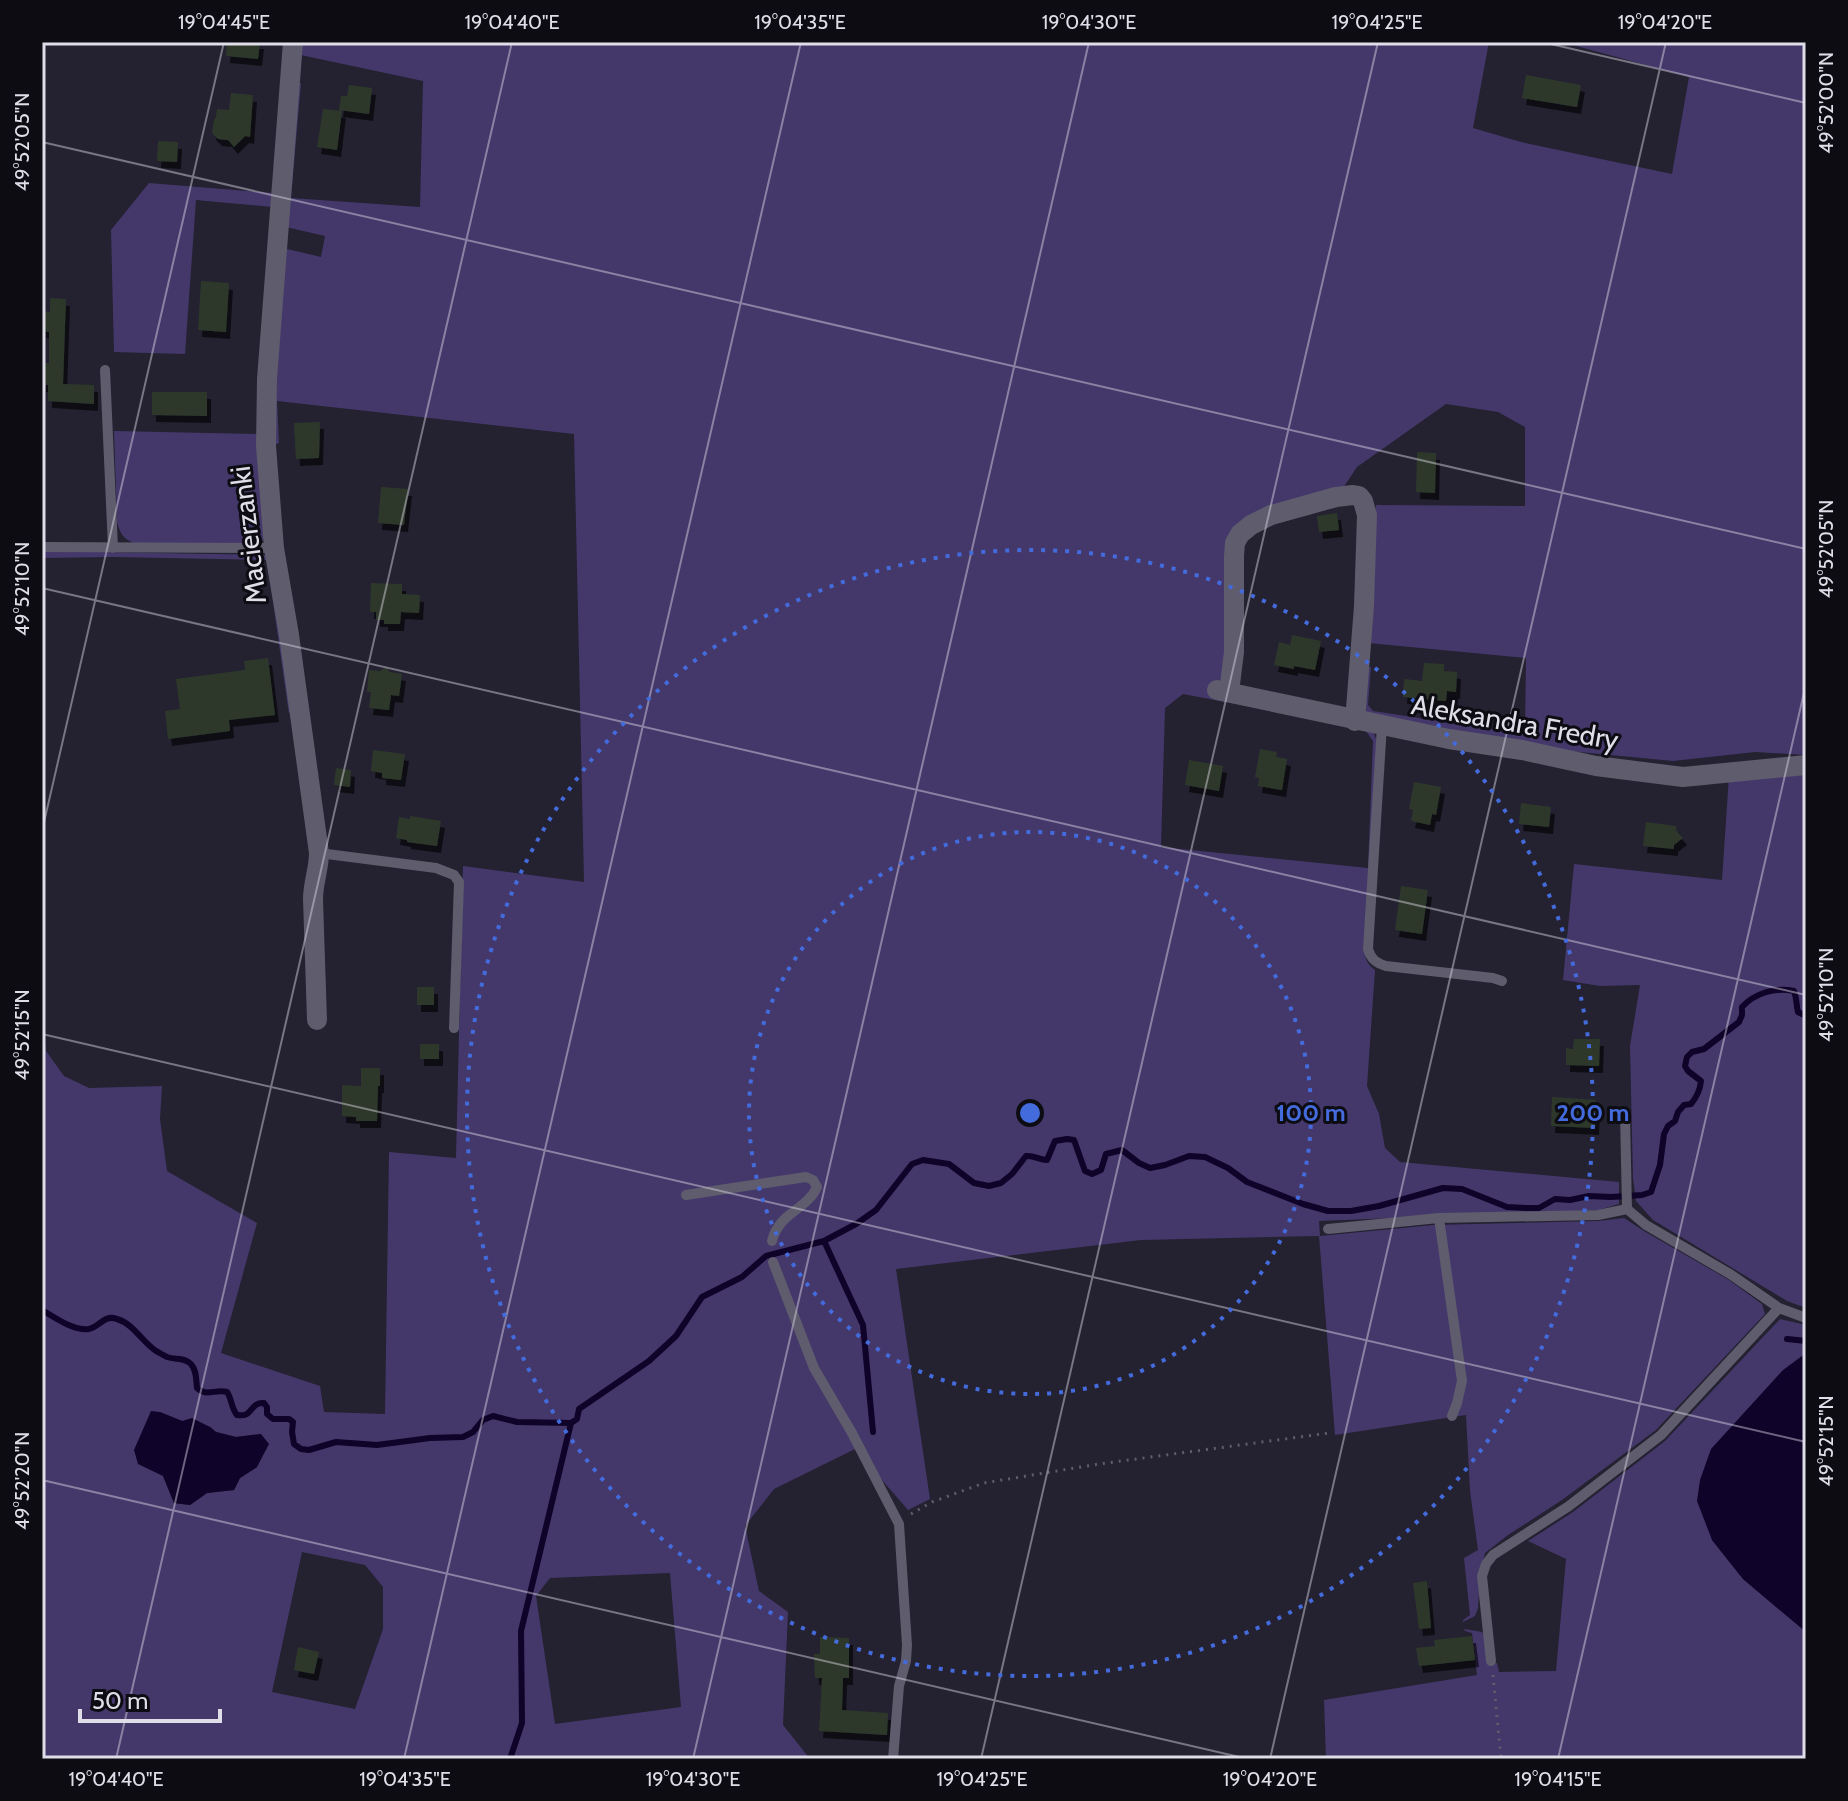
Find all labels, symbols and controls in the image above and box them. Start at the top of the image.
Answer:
text: 19°04'45"E [178,10,270,34]
text: 19°04'40"E [464,10,560,34]
text: 19°04'35"E [754,10,846,34]
text: 19°04'30"E [1042,10,1136,34]
text: 19°04'25"E [1331,10,1423,34]
text: 19°04'20"E [1618,10,1712,34]
text: 49°52'00"N [1814,52,1838,154]
text: 49°52'05"N [10,93,34,191]
street label: Macierzanki [223,464,273,606]
text: 49°52'05"N [1814,500,1838,598]
text: 49°52'10"N [10,542,34,636]
street label: Aleksandra Fredry [1409,687,1621,757]
text: 49°52'10"N [1814,948,1838,1042]
text: 49°52'15"N [10,989,34,1081]
text: 100 m [1276,1098,1346,1127]
text: 200 m [1557,1098,1629,1127]
centre of rings [1016,1099,1044,1127]
text: 49°52'15"N [1814,1395,1838,1487]
text: 49°52'20"N [10,1432,34,1530]
scale bar [80,1673,220,1723]
text: 50 m [92,1686,148,1715]
text: 19°04'40"E [68,1767,164,1791]
text: 19°04'35"E [359,1767,451,1791]
text: 19°04'30"E [646,1767,740,1791]
text: 19°04'25"E [936,1767,1028,1791]
text: 19°04'20"E [1223,1767,1317,1791]
text: 19°04'15"E [1514,1767,1602,1791]

